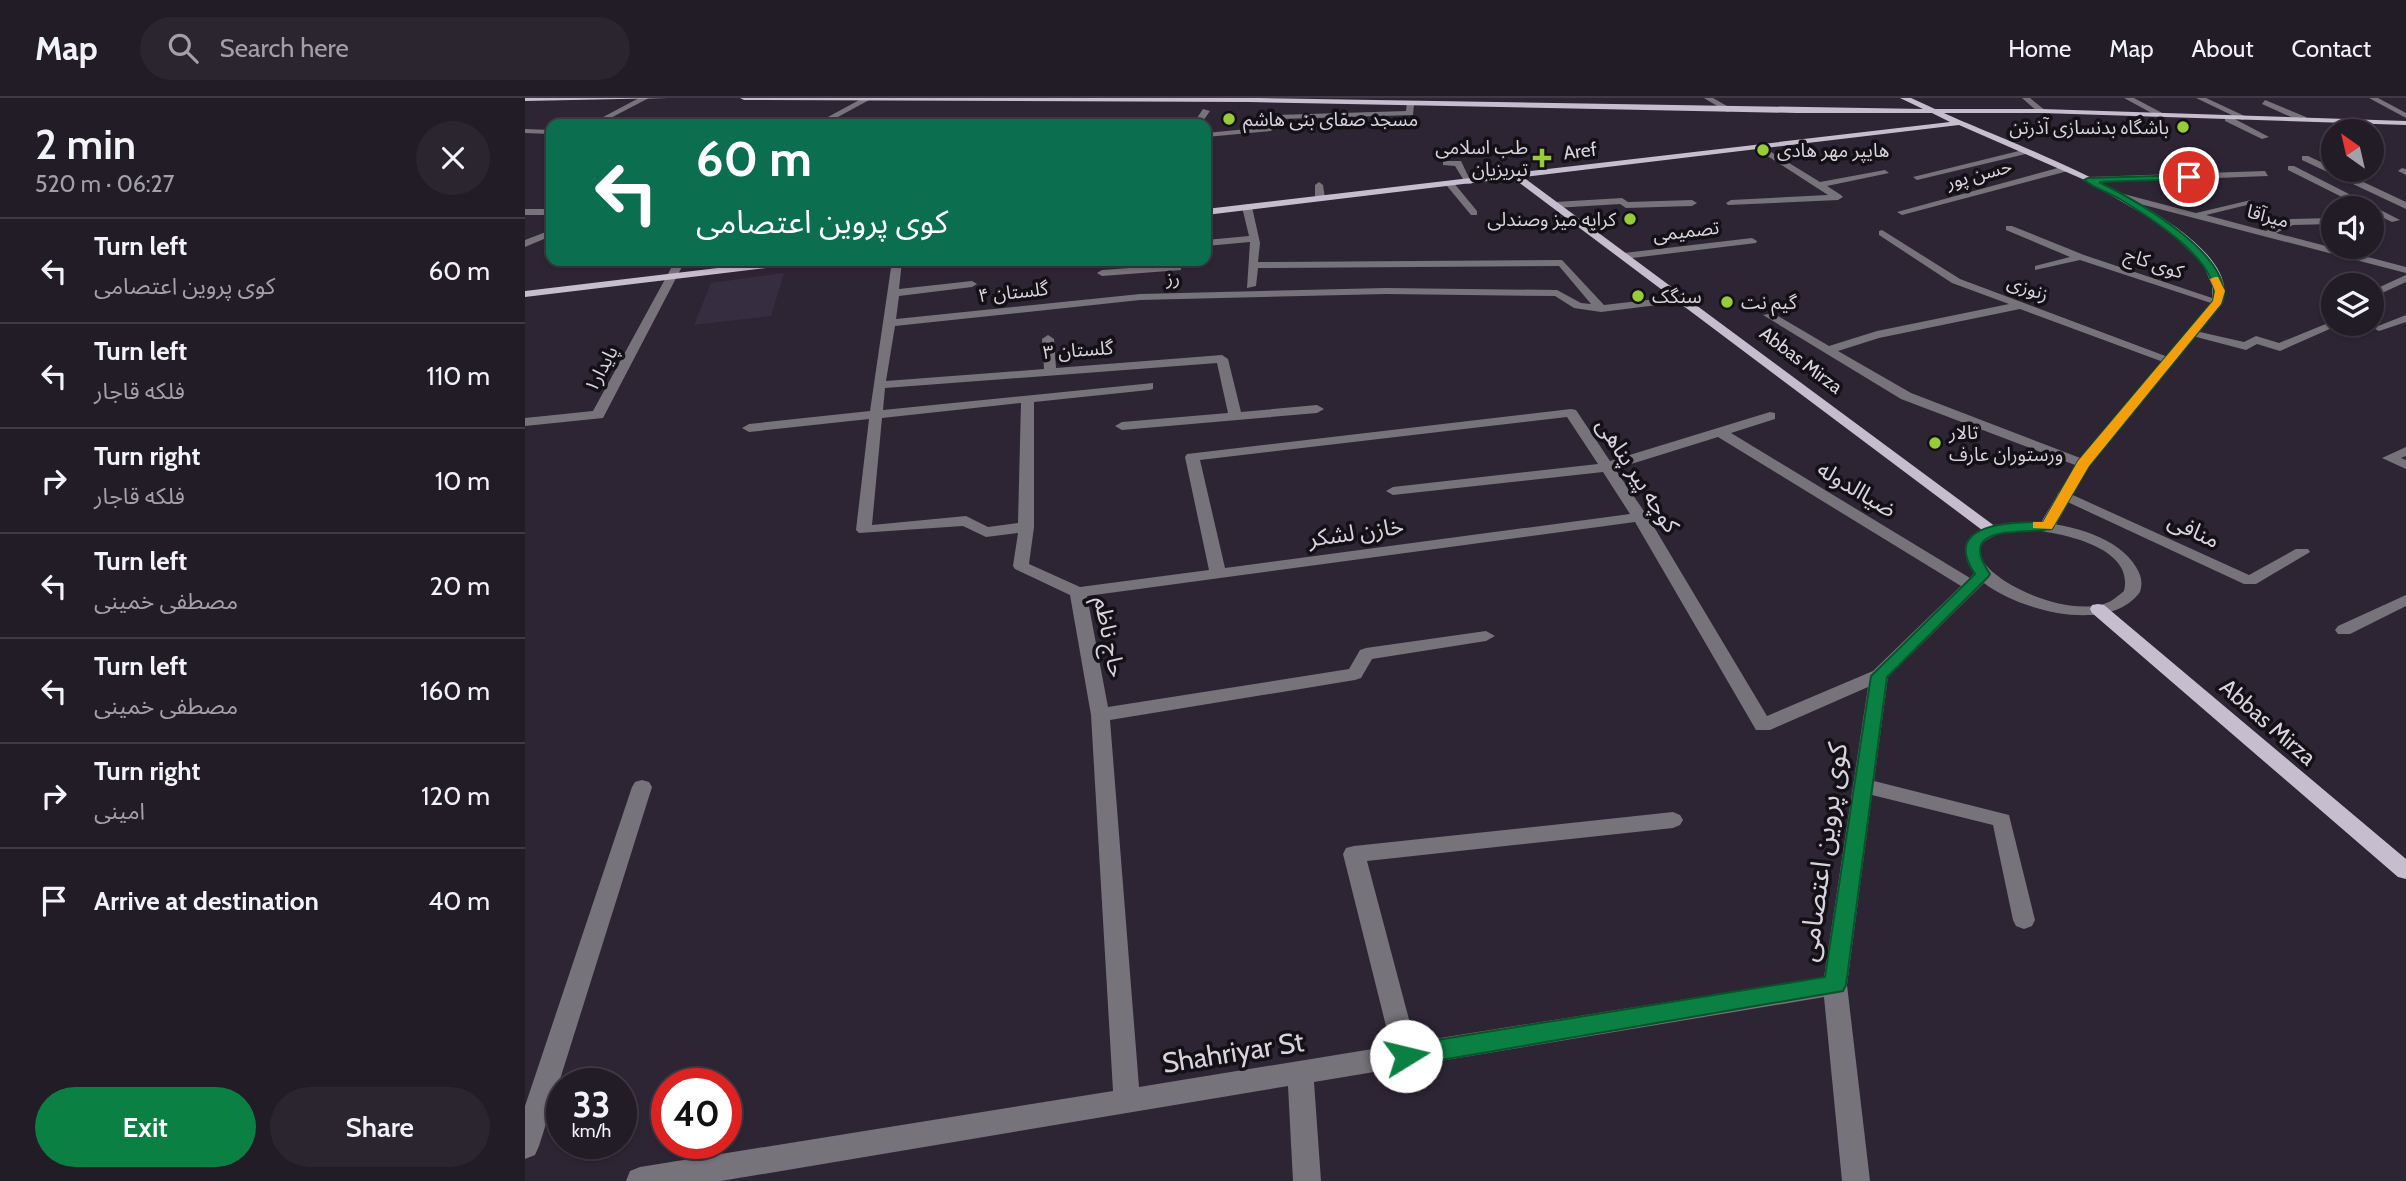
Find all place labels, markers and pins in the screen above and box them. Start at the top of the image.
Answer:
place label: مسجد صفای بنی هاشم [1243,108,1418,134]
marker: مسجد صفای بنی هاشم [1221,111,1237,127]
place label: باشگاه بدنسازی آذرتن [2009,116,2169,139]
marker: باشگاه بدنسازی آذرتن [2175,119,2191,135]
place label: طب اسلامی تبریزیان [1435,136,1528,181]
place label: هایپر مهر هادی [1777,139,1889,163]
marker: هایپر مهر هادی [1755,142,1771,158]
pin [2159,147,2219,207]
marker: طب اسلامی تبریزیان [1534,150,1550,166]
place label: کرایه میز وصندلی [1487,208,1617,231]
marker: کرایه میز وصندلی [1622,211,1638,227]
place label: سنگک [1652,285,1702,308]
marker: سنگک [1630,288,1646,304]
place label: گیم نت [1741,291,1798,317]
marker: گیم نت [1719,294,1735,310]
place label: تالار ورستوران عارف [1948,421,2063,466]
marker: تالار ورستوران عارف [1927,435,1943,451]

